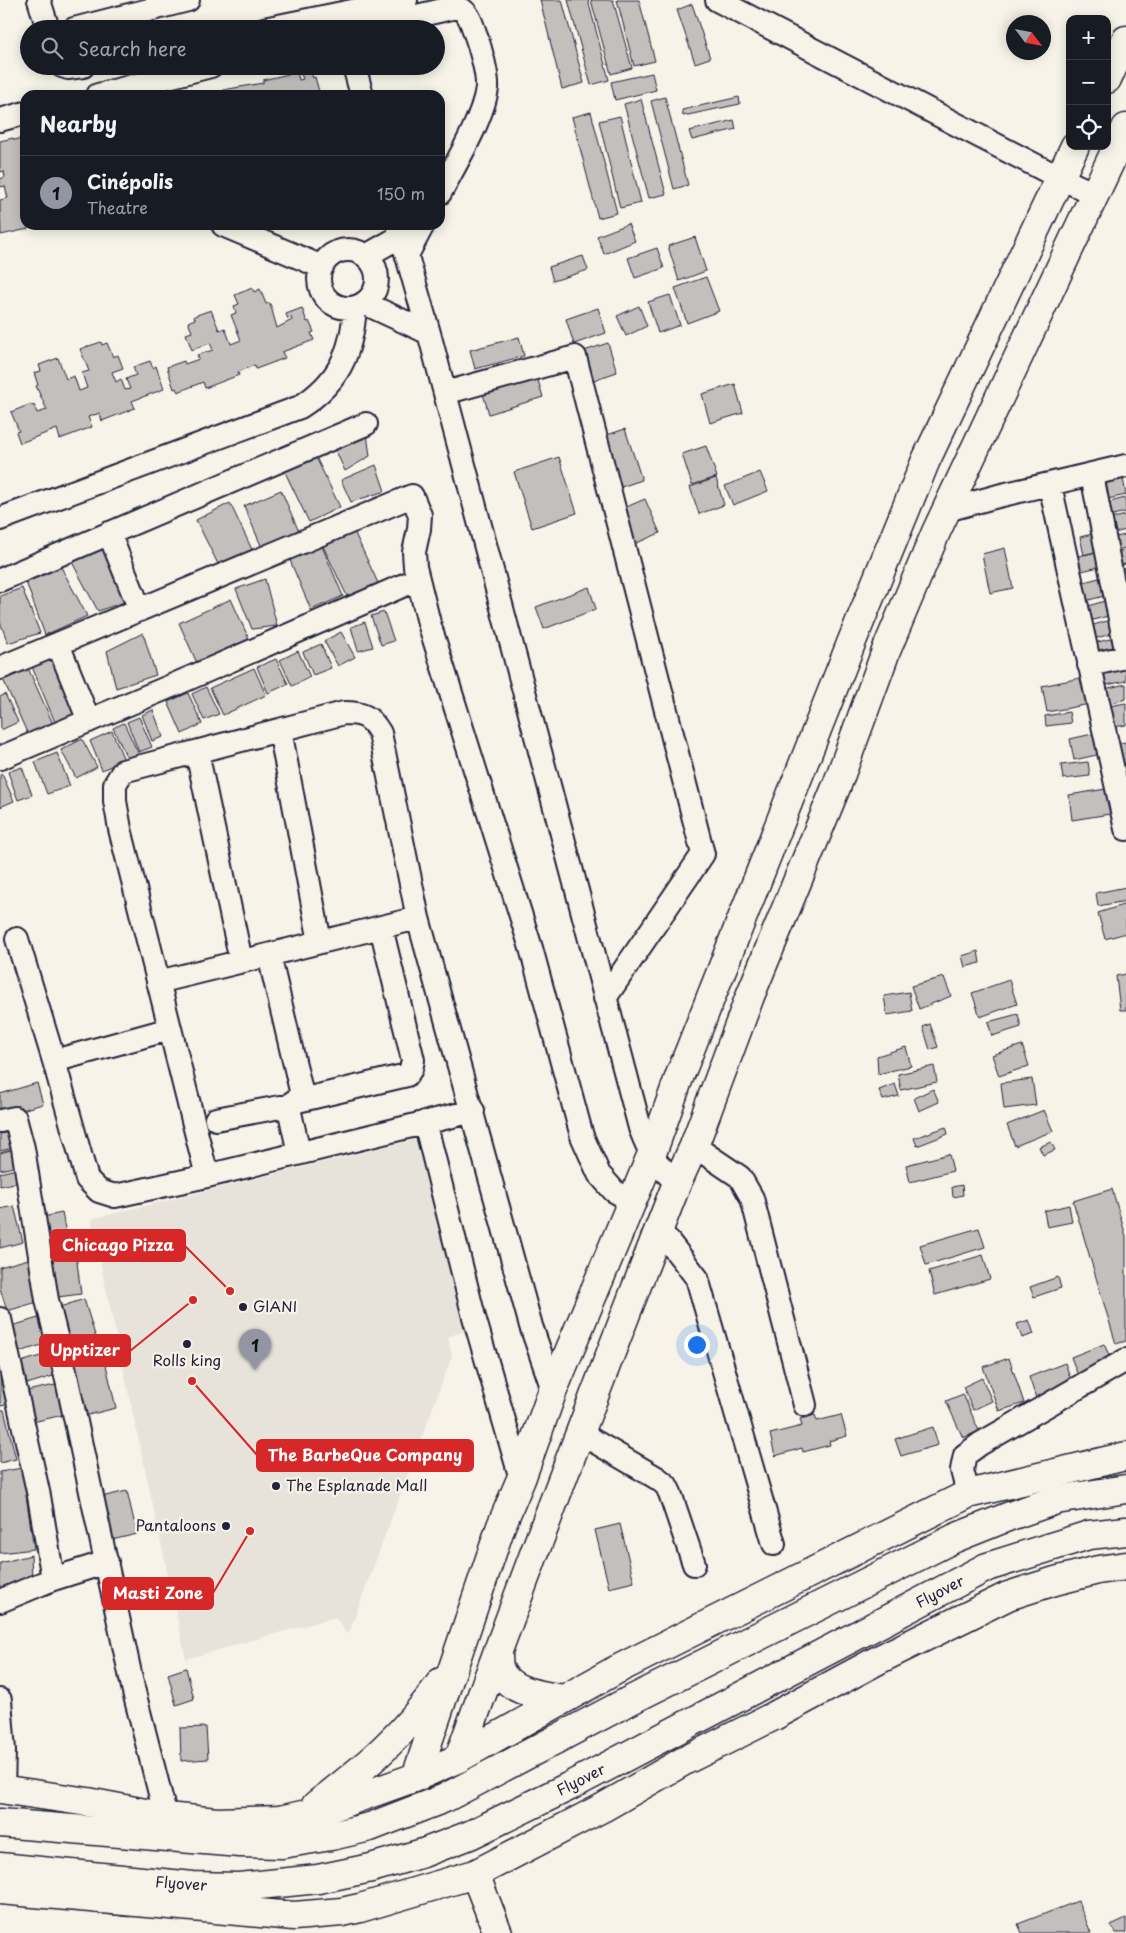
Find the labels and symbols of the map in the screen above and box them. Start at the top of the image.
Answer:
north arrow [1006,15,1051,60]
callout: Chicago Pizza [51,1230,185,1261]
text: Chicago Pizza [62,1232,174,1256]
place label: GIANI [253,1294,297,1317]
marker: GIANI [237,1301,249,1313]
pin: 1 [239,1329,271,1370]
your location [684,1332,710,1358]
callout: Upptizer [40,1335,130,1366]
text: Upptizer [50,1337,121,1361]
marker: Rolls king [181,1338,193,1350]
place label: Rolls king [153,1348,221,1371]
callout: The BarbeQue Company [257,1440,473,1471]
text: The BarbeQue Company [268,1442,462,1466]
place label: The Esplanade Mall [286,1473,427,1496]
marker: The Esplanade Mall [270,1480,282,1492]
place label: Pantaloons [136,1513,216,1536]
marker: Pantaloons [220,1520,232,1532]
street label: Flyover [911,1568,968,1613]
callout: Masti Zone [103,1578,213,1609]
text: Masti Zone [113,1580,203,1604]
street label: Flyover [552,1757,609,1801]
street label: Flyover [155,1869,208,1896]

